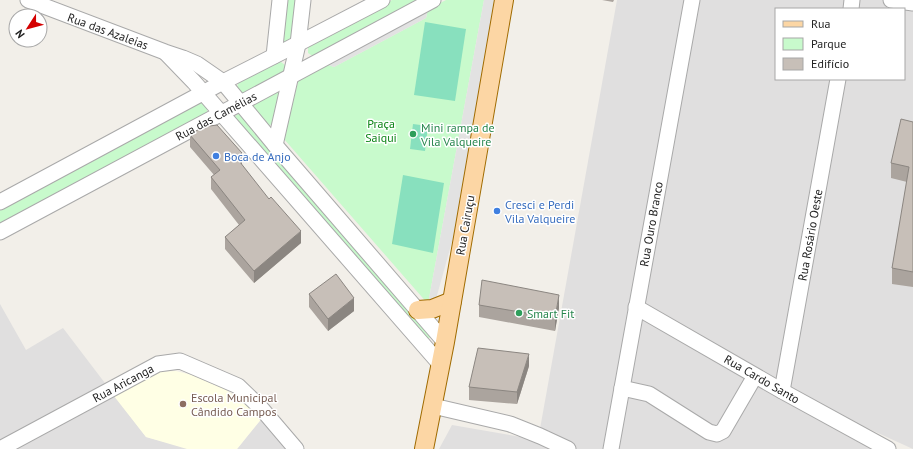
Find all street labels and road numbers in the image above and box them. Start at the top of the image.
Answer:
street label: Rua das Azaleias [66,9,150,53]
street label: Rua das Camélias [173,88,259,144]
street label: Rua Ouro Branco [636,180,666,268]
street label: Rua Rosário Oeste [795,188,825,282]
street label: Rua Cairuçu [452,194,478,256]
street label: Rua Cardo Santo [722,351,802,407]
street label: Rua Aricanga [90,361,156,405]

